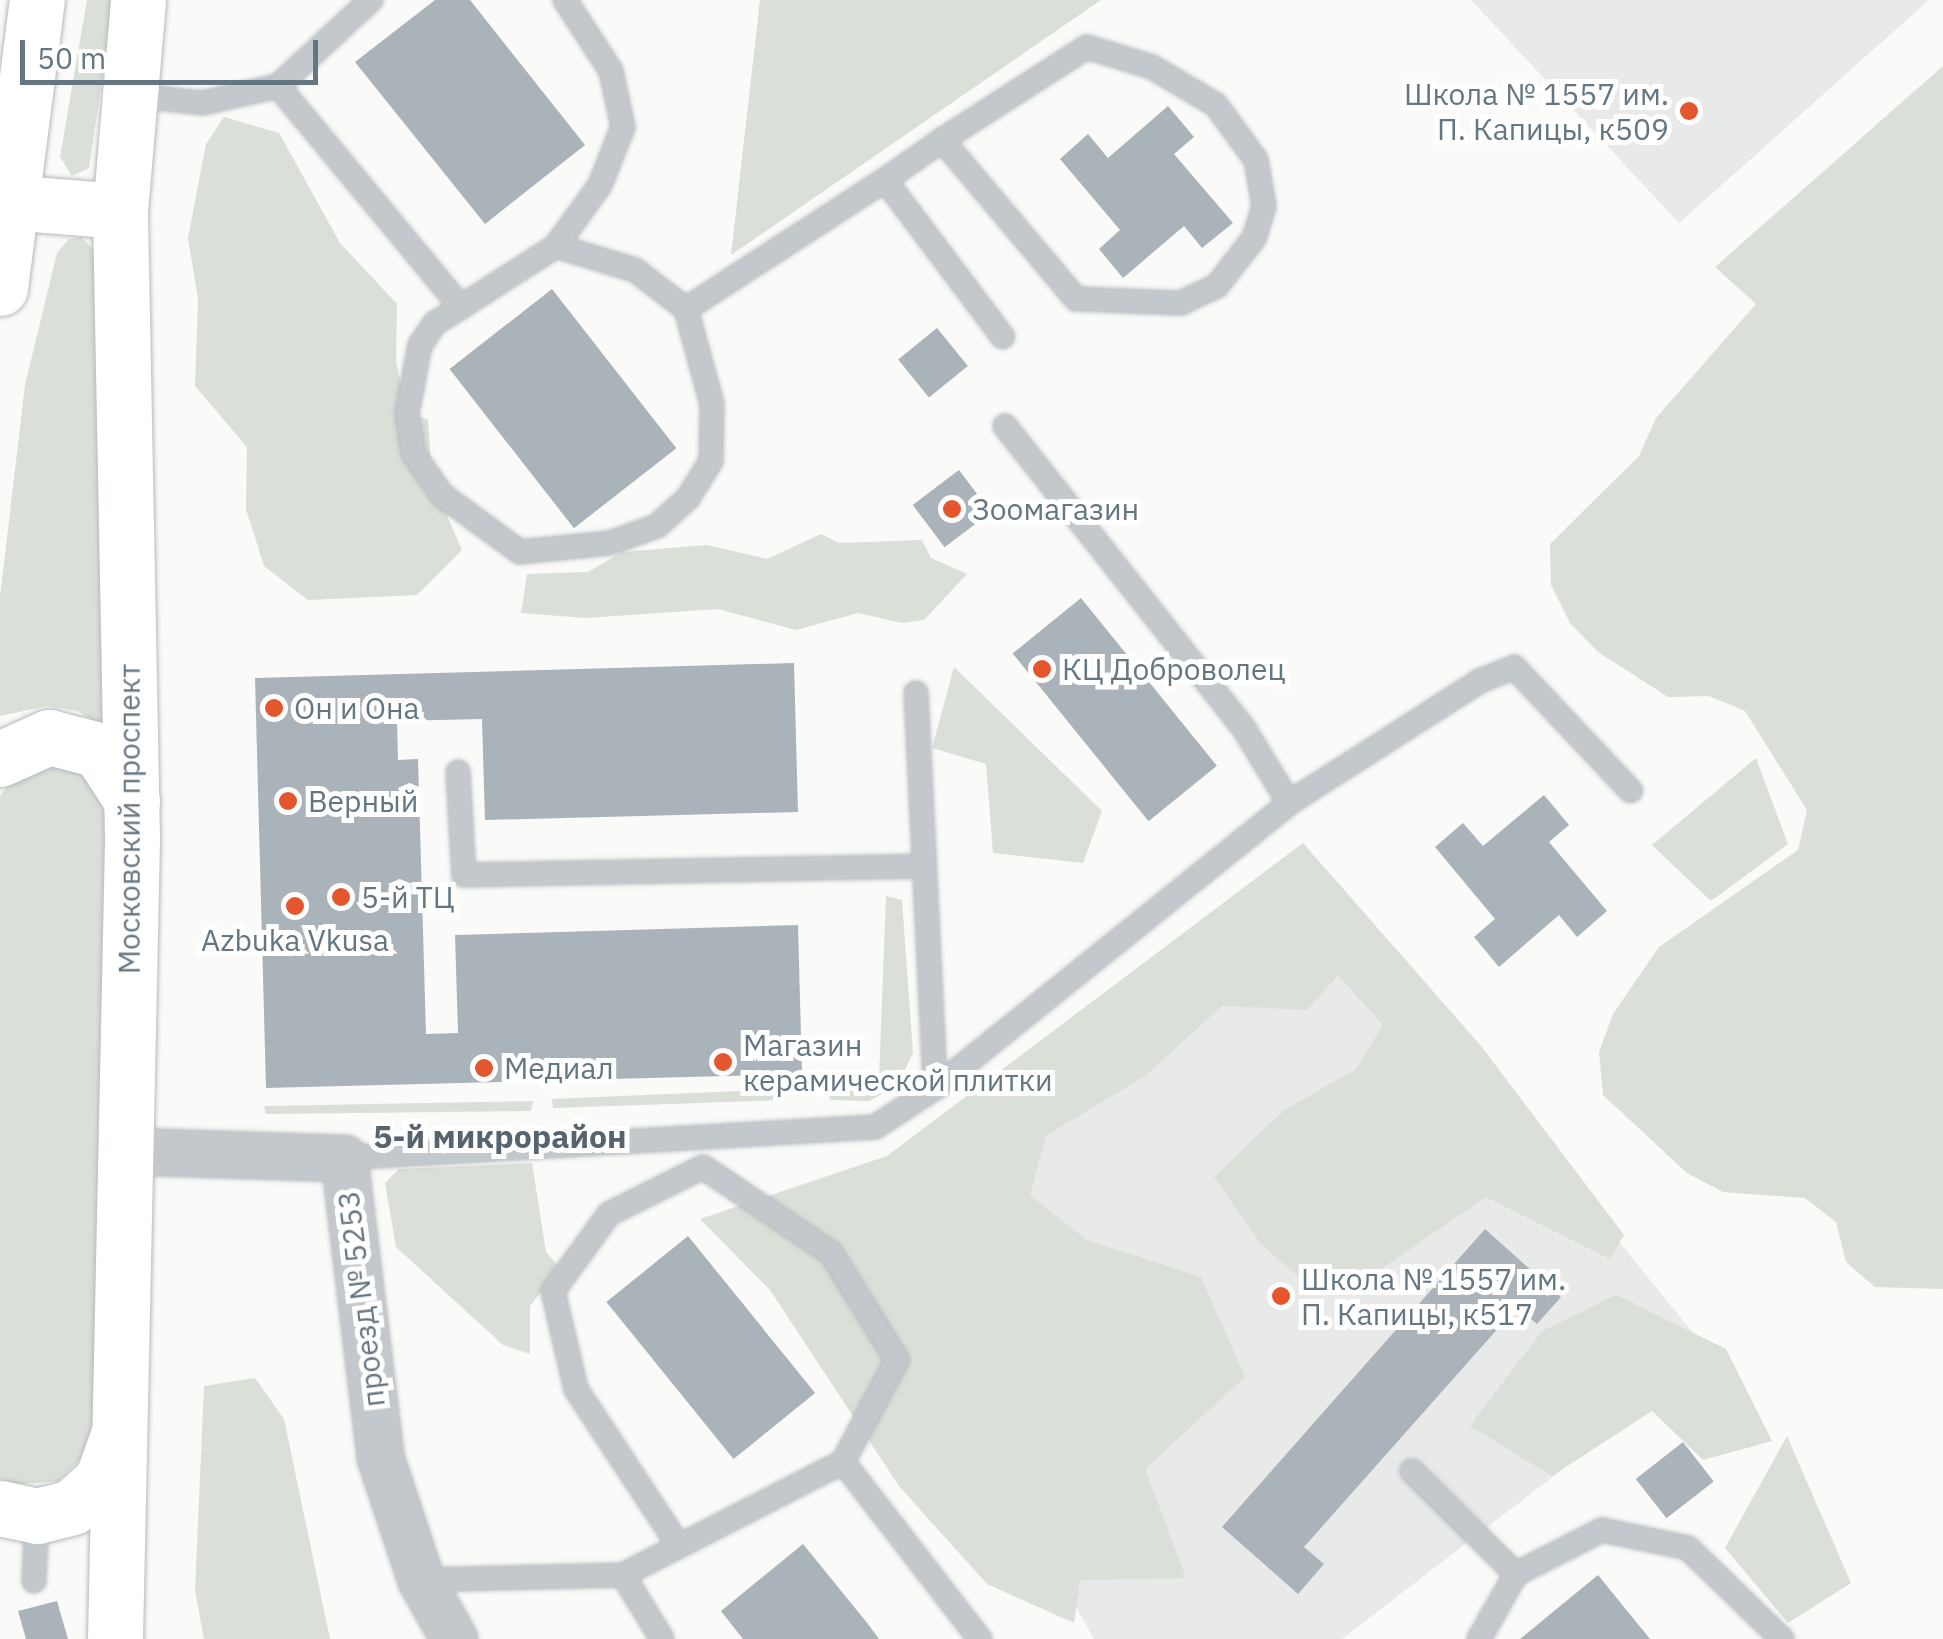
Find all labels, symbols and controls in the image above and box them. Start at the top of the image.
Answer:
scale bar [25,20,322,82]
text: 50 m [37,38,106,77]
place label: Школа № 1557 им. П. Капицы, к509 [1404,76,1669,146]
marker: Школа № 1557 им. П. Капицы, к509 [1678,100,1700,122]
place label: Зоомагазин [972,491,1139,527]
marker: Зоомагазин [941,498,963,520]
place label: КЦ Доброволец [1062,651,1285,687]
marker: КЦ Доброволец [1031,658,1053,680]
street label: Московский проспект [111,664,147,974]
place label: Он и Она [294,690,420,726]
marker: Он и Она [263,697,285,719]
place label: Верный [308,783,418,819]
marker: Верный [277,790,299,812]
place label: 5-й ТЦ [361,879,455,915]
marker: 5-й ТЦ [330,886,352,908]
marker: Azbuka Vkusa [284,895,306,917]
place label: Azbuka Vkusa [201,922,389,958]
place label: Магазин керамической плитки [743,1027,1053,1098]
place label: Медиал [504,1050,614,1086]
marker: Магазин керамической плитки [712,1051,734,1073]
marker: Медиал [473,1057,495,1079]
district label: 5-й микрорайон [373,1117,627,1155]
street label: проезд № 5253 [330,1189,392,1409]
place label: Школа № 1557 им. П. Капицы, к517 [1301,1261,1566,1332]
marker: Школа № 1557 им. П. Капицы, к517 [1270,1285,1292,1307]

